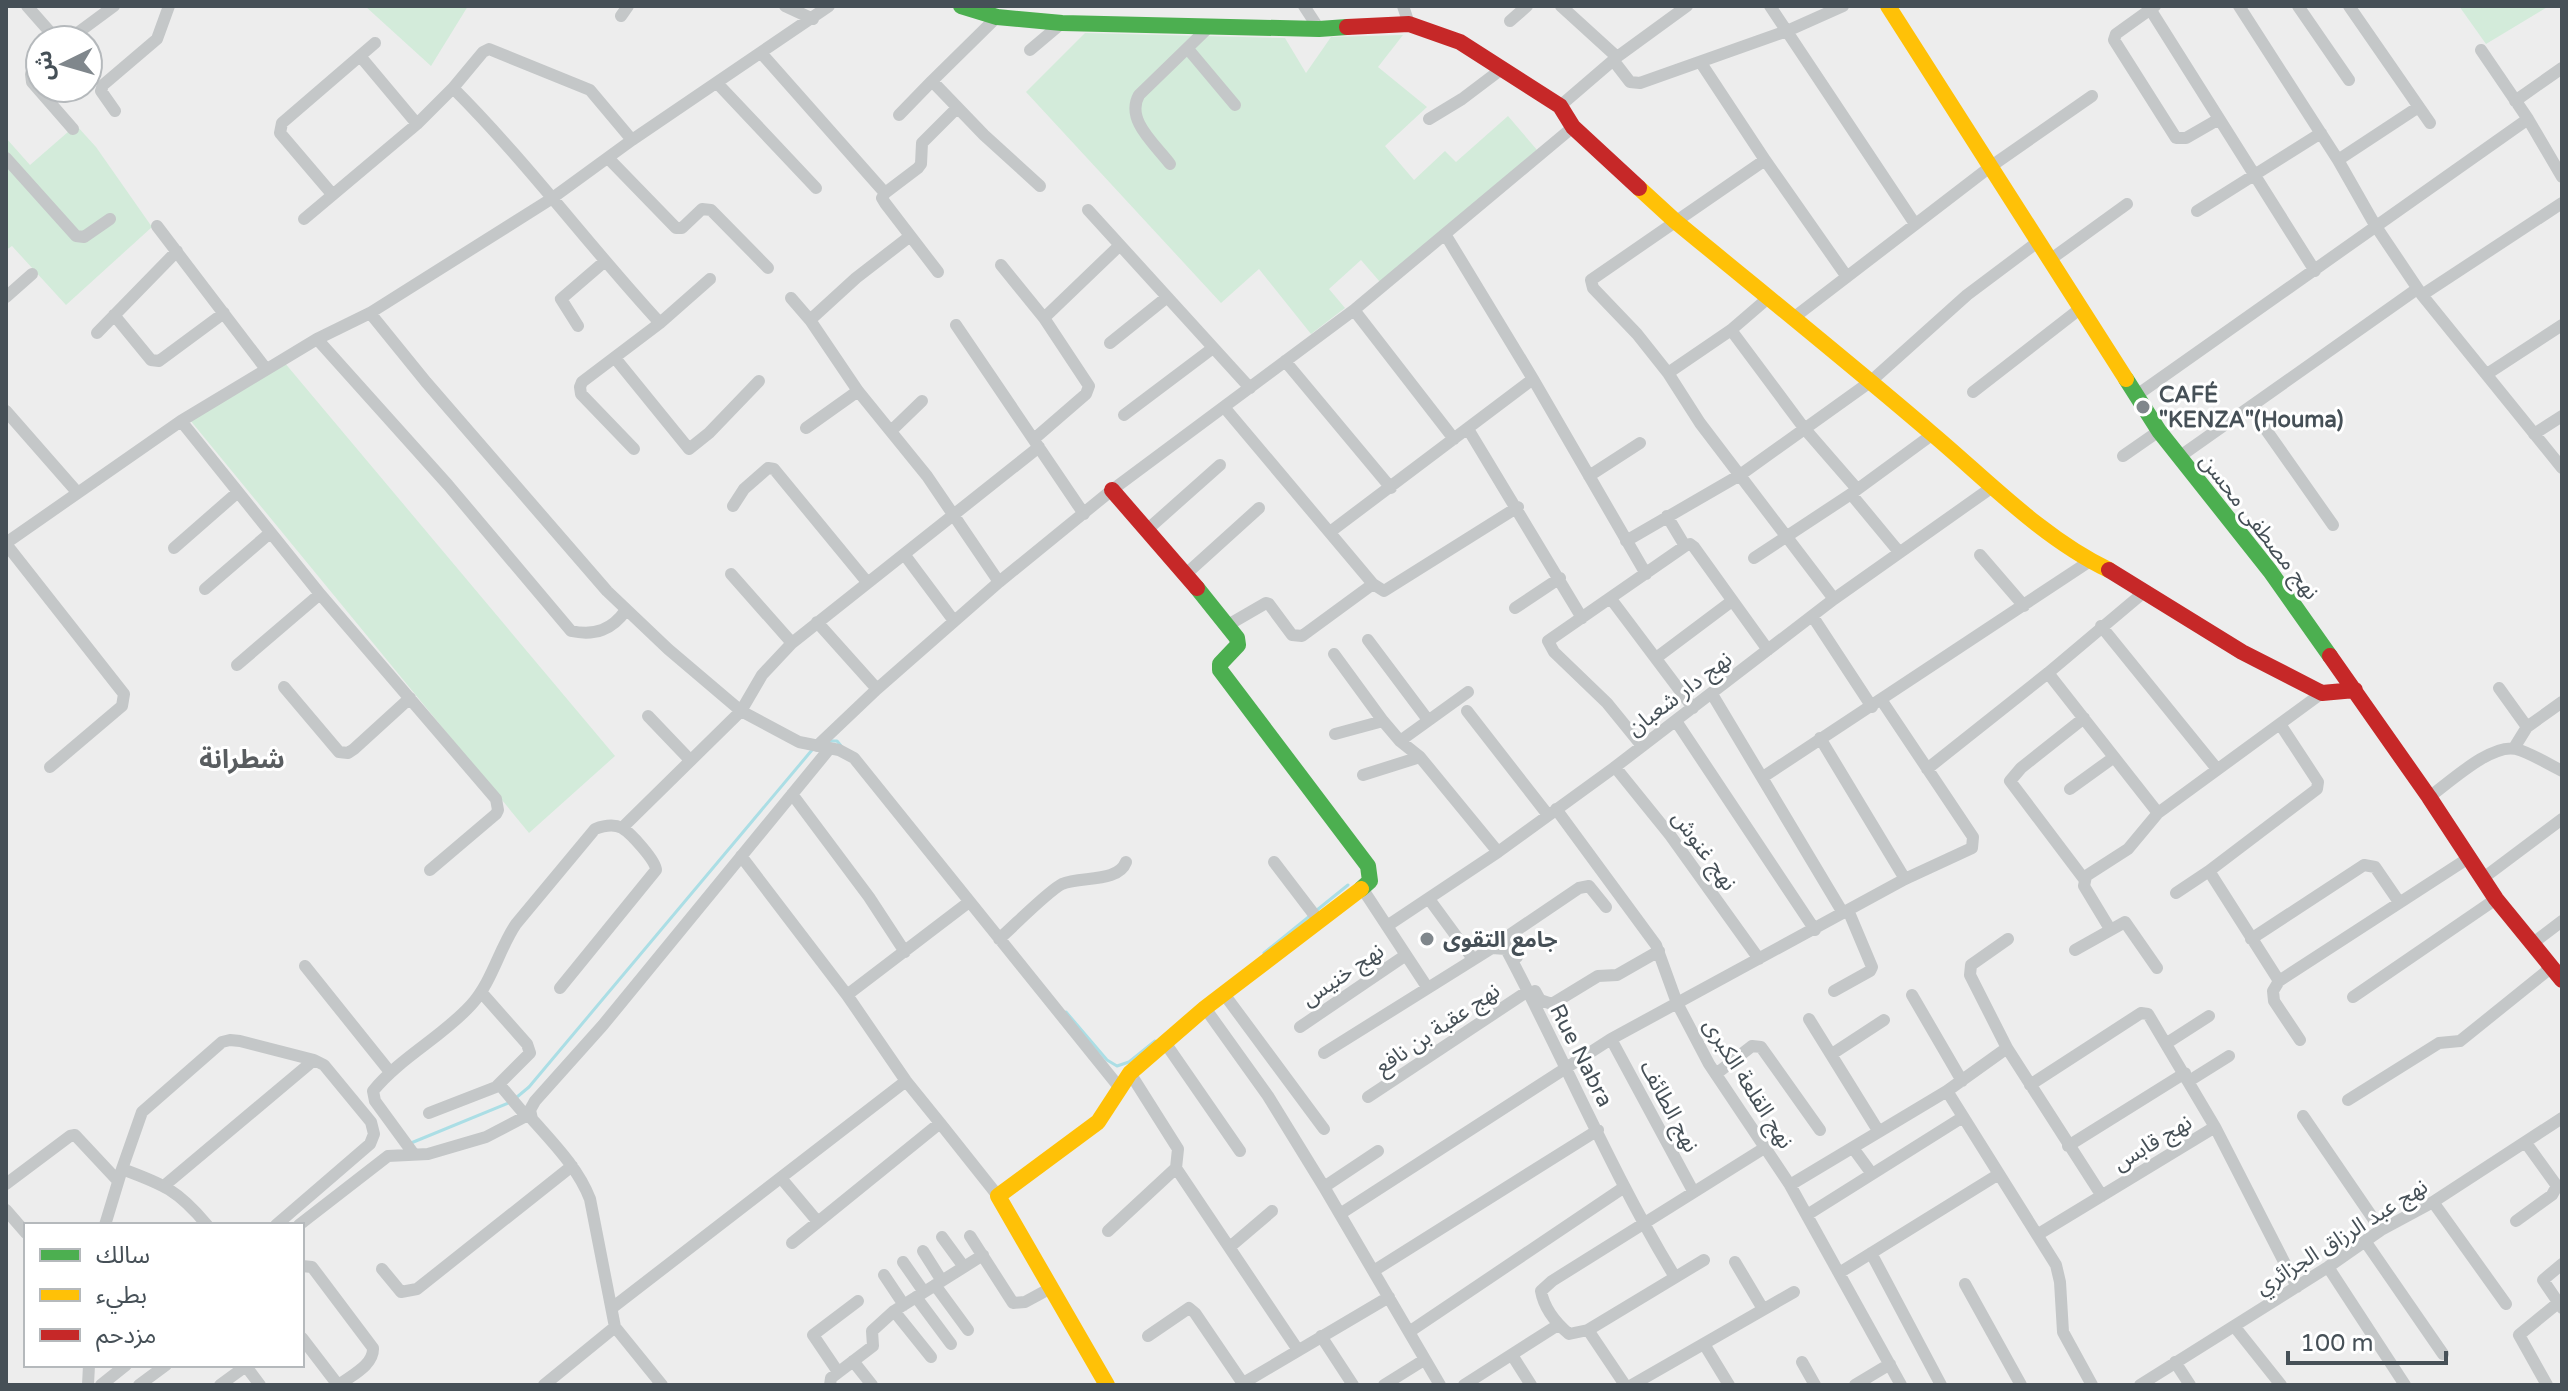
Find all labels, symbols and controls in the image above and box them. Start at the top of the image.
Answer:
north arrow [24,24,104,104]
text: ش [31,50,59,82]
place label: CAFÉ "KENZA"(Houma) [2159,381,2343,433]
marker: CAFÉ "KENZA"(Houma) [2134,398,2152,416]
street label: نهج مصطفى محسن [2192,448,2324,607]
street label: نهج دار شعبان [1622,646,1739,744]
district label: شطرانة [199,744,285,775]
street label: نهج غنوش [1664,805,1742,897]
place label: جامع التقوى [1443,927,1558,956]
marker: جامع التقوى [1418,930,1436,948]
street label: نهج خنيس [1296,938,1390,1014]
street label: نهج عقبة بن نافع [1370,978,1506,1083]
street label: Rue Nabra [1544,1000,1618,1111]
street label: نهج القلعة الكبرى [1695,1014,1799,1155]
street label: نهج الطائف [1631,1056,1704,1158]
street label: نهج قابس [2108,1109,2198,1179]
street label: نهج عبد الرزاق الجزائري [2251,1173,2434,1303]
legend [24,1223,304,1367]
text: سالك [96,1241,150,1270]
text: بطيء [96,1281,147,1314]
scale bar [2288,1315,2446,1365]
text: مزدحم [96,1321,156,1352]
text: 100 m [2300,1329,2374,1358]

